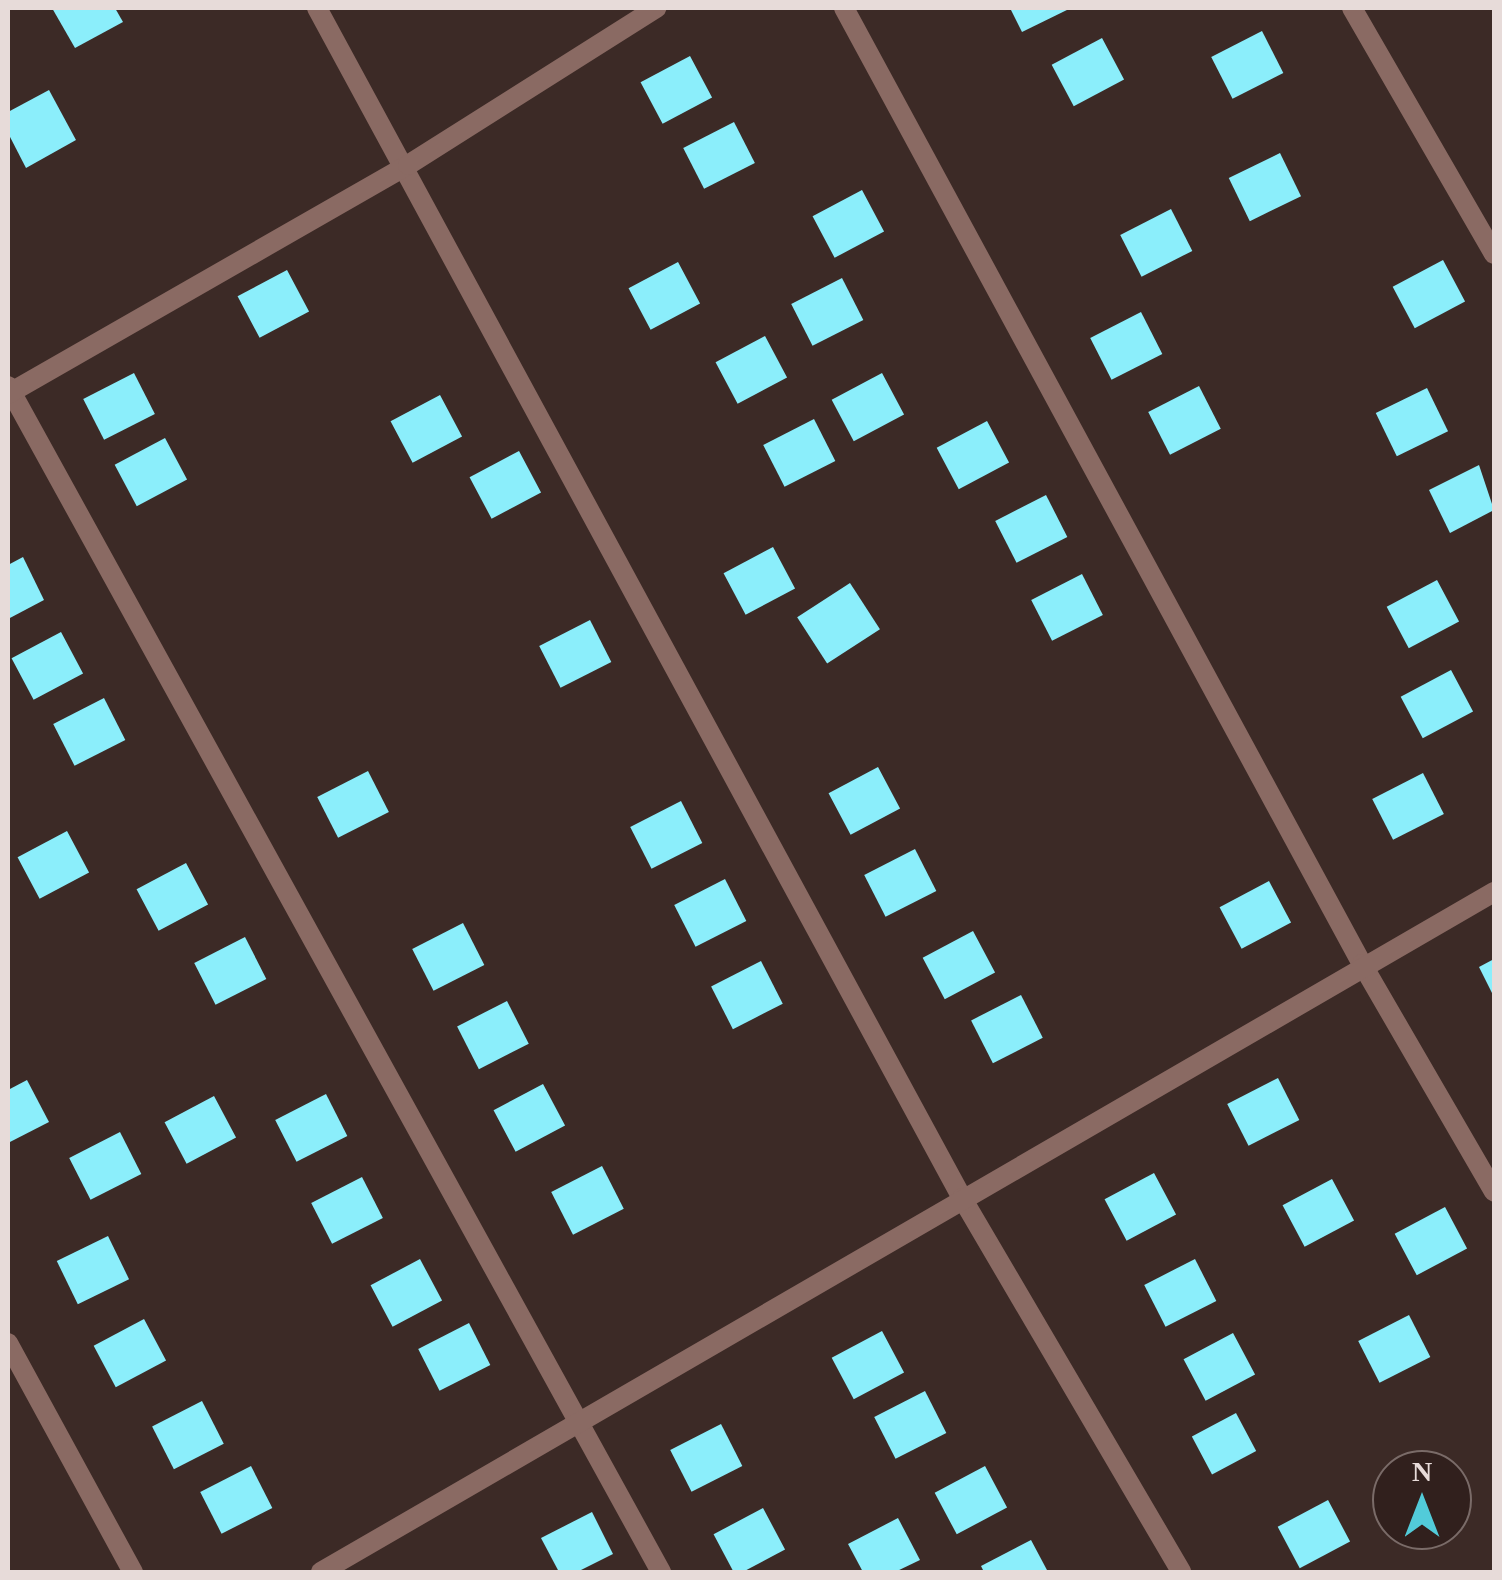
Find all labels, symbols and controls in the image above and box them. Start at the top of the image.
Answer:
north arrow [1372,1450,1472,1550]
text: N [1412,1456,1432,1487]

